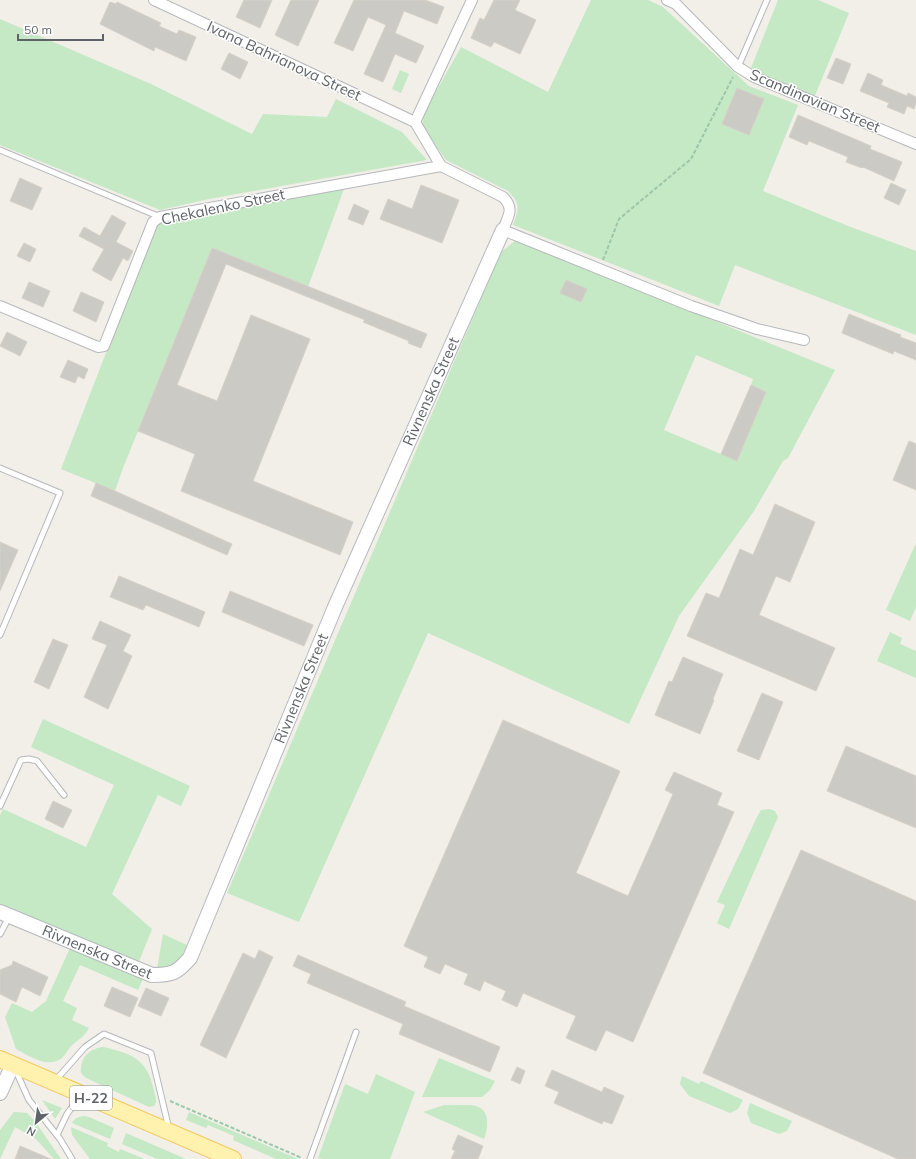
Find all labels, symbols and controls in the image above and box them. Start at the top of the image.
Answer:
scale bar [18,16,103,42]
street label: Ivana Bahrianova Street [204,16,364,105]
text: 50 m [24,22,52,37]
street label: Scandinavian Street [747,65,883,137]
street label: Chekalenko Street [159,184,286,229]
street label: Rivnenska Street [398,334,463,449]
street label: Rivnenska Street [270,630,332,746]
street label: Rivnenska Street [39,921,155,983]
road number: Н-22 [70,1086,112,1110]
north arrow [16,1103,56,1143]
text: N [24,1124,38,1140]

